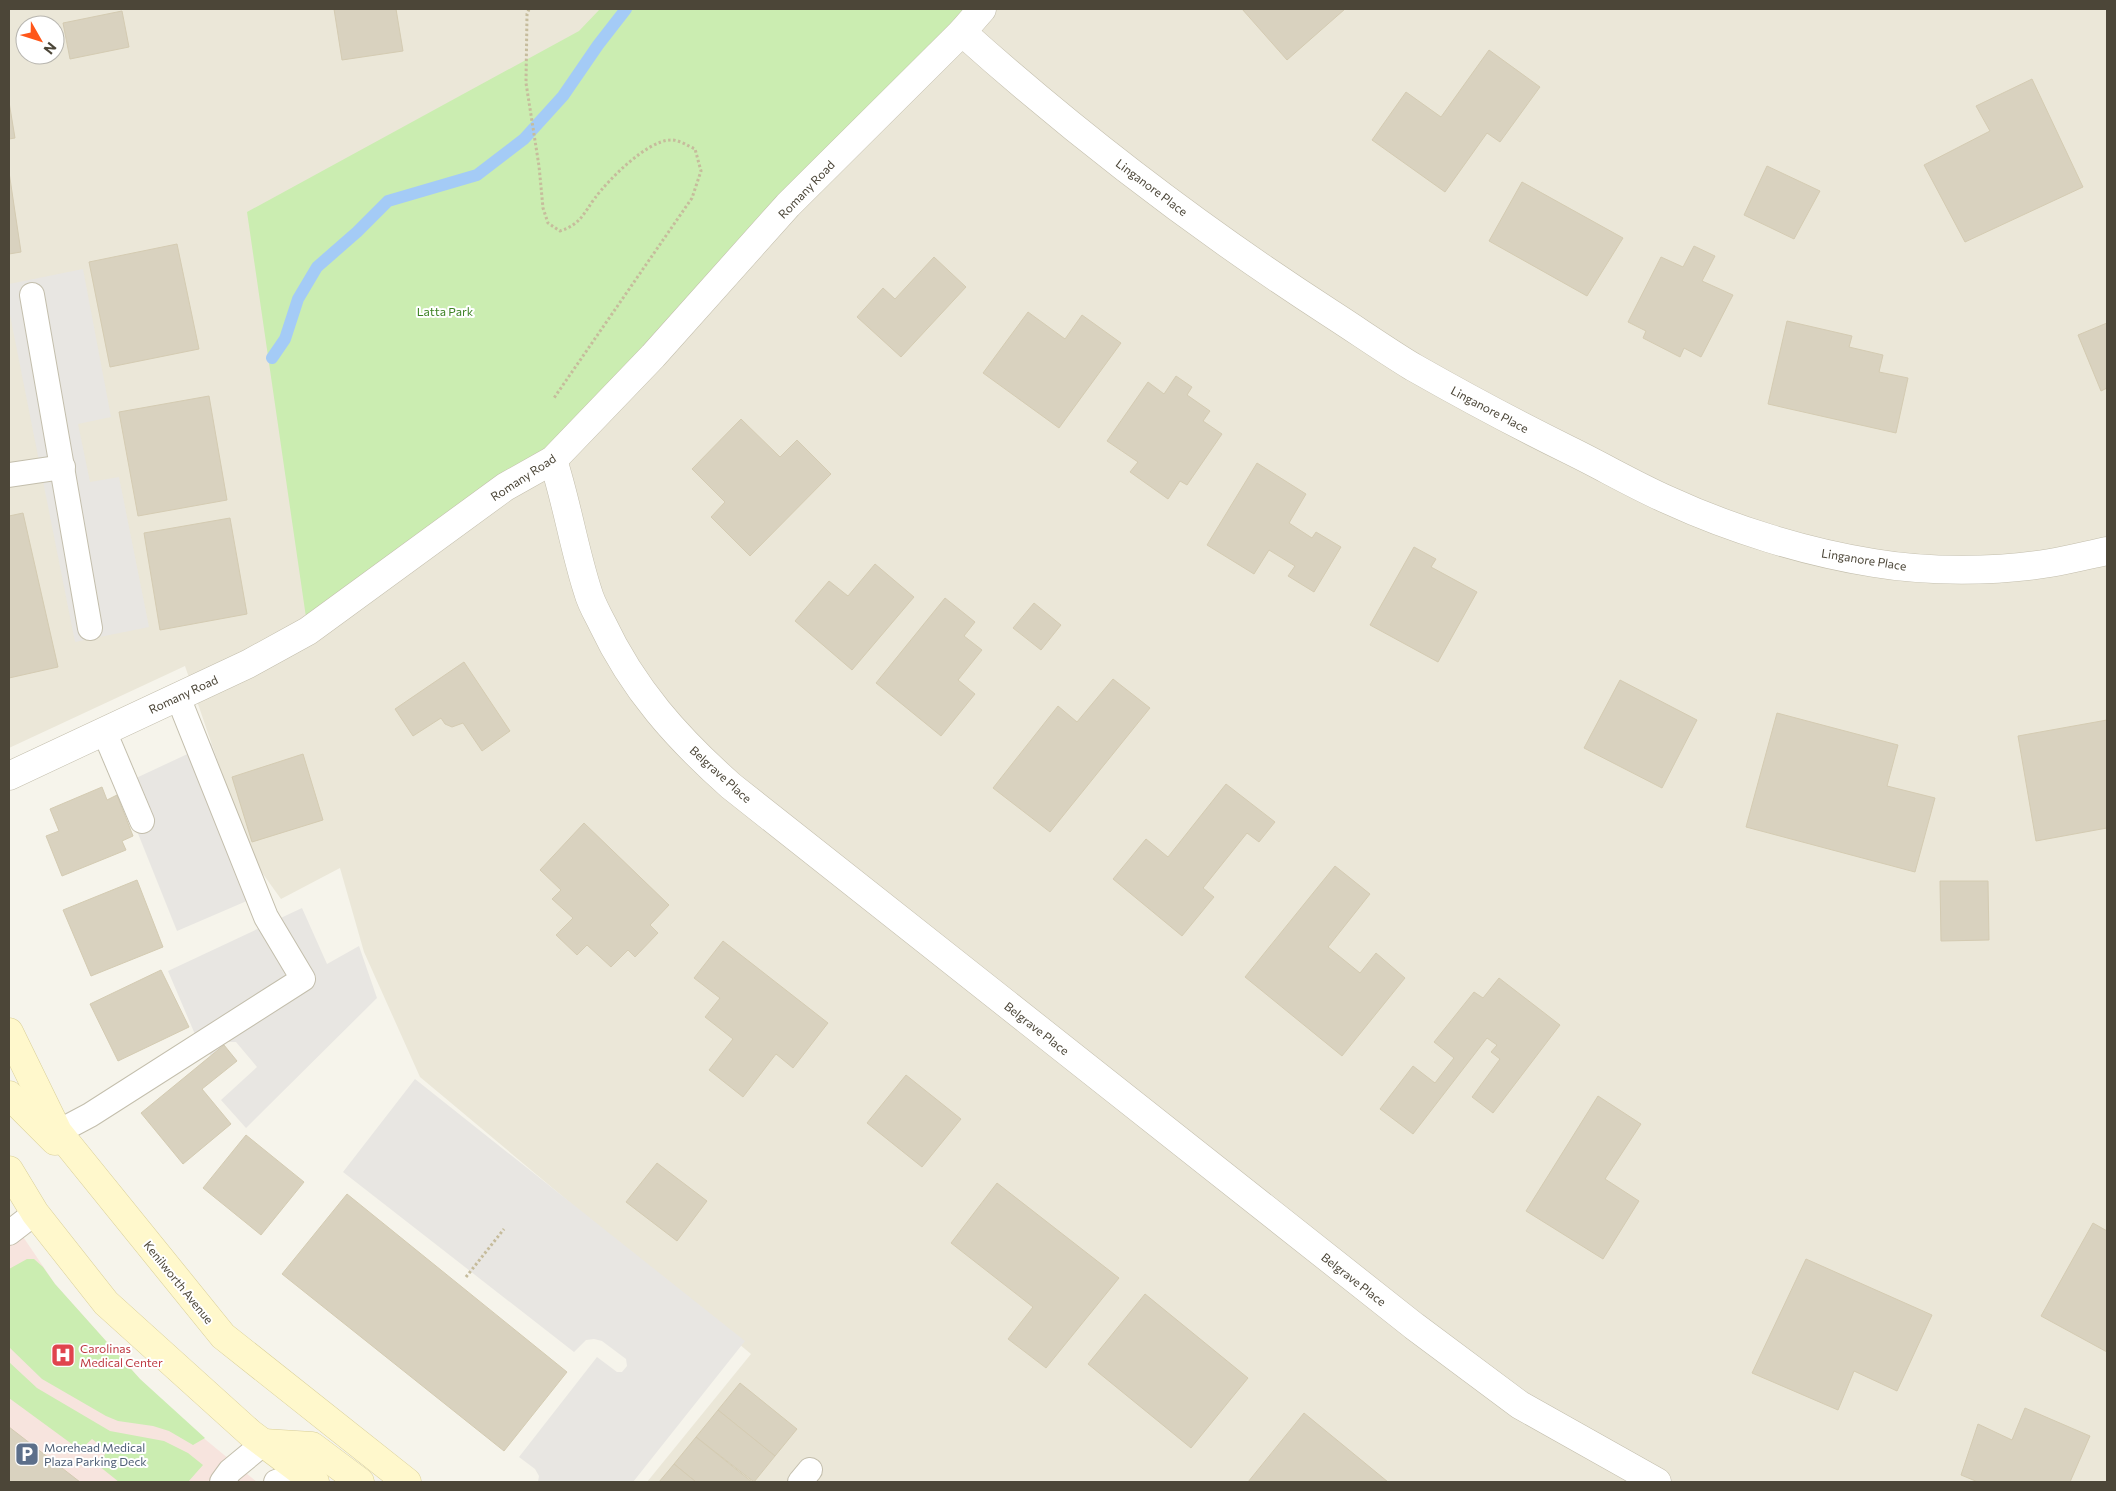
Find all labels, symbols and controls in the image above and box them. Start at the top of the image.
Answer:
north arrow [15,15,65,65]
text: N [41,39,60,58]
street label: Linganore Place [1113,156,1191,218]
street label: Romany Road [775,157,837,221]
park label: Latta Park [417,304,474,318]
street label: Linganore Place [1449,383,1531,435]
street label: Romany Road [488,451,558,503]
street label: Linganore Place [1820,545,1908,573]
street label: Romany Road [146,672,220,716]
street label: Belgrave Place [687,743,755,805]
street label: Belgrave Place [1002,998,1072,1058]
street label: Kenilworth Avenue [141,1238,217,1326]
street label: Belgrave Place [1319,1249,1389,1309]
place label: Carolinas Medical Center [80,1341,163,1369]
hospital icon: Carolinas Medical Center [50,1342,76,1368]
place label: Morehead Medical Plaza Parking Deck [44,1440,147,1468]
parking icon: Morehead Medical Plaza Parking Deck [14,1441,40,1467]

